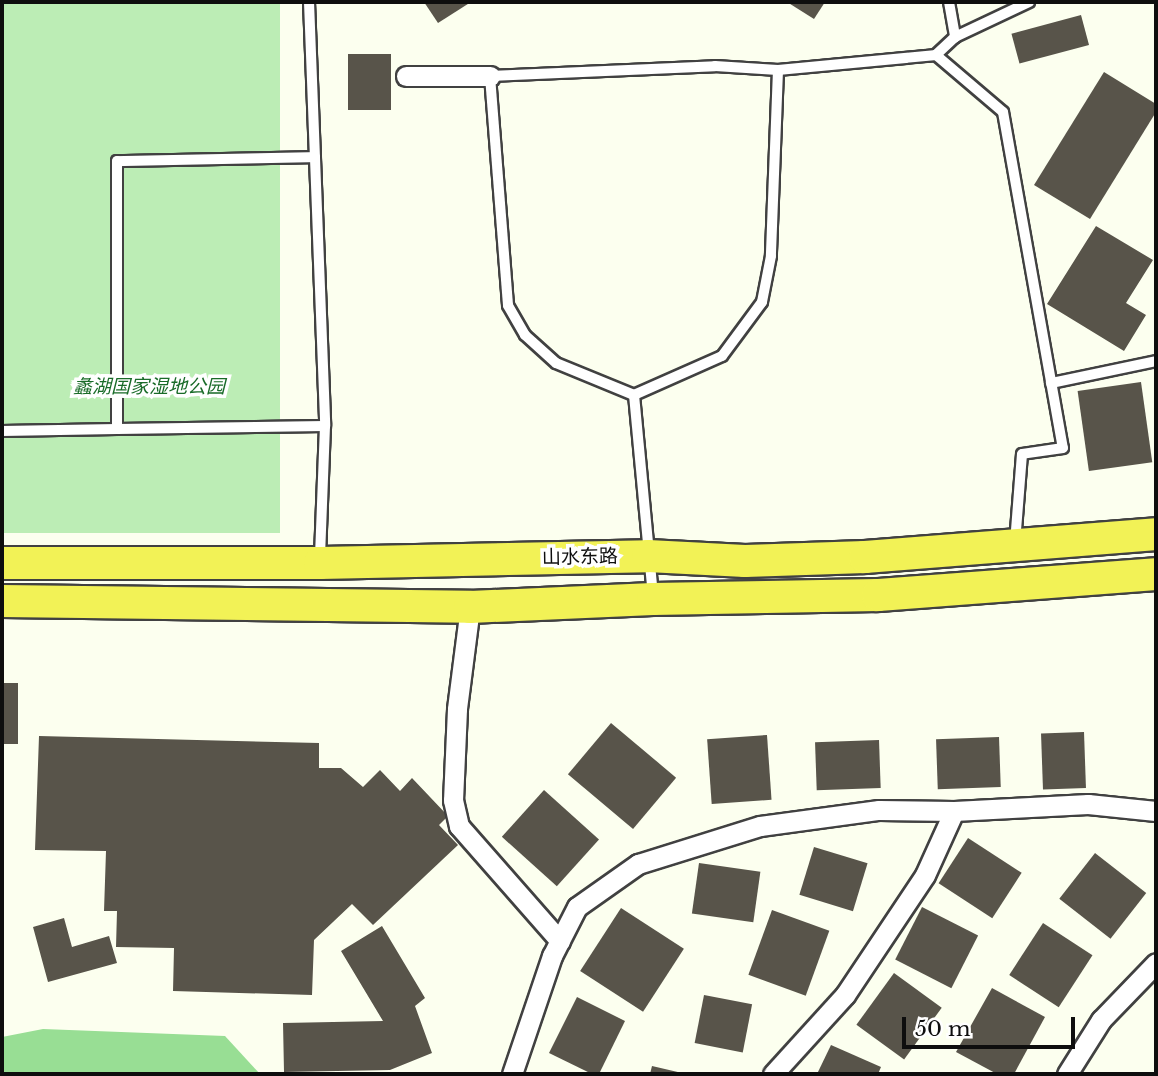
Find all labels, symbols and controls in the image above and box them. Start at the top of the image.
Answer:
park label: 蠡湖国家湿地公园 [73,376,225,398]
street label: 山水东路 [542,545,618,569]
scale bar [906,1002,1079,1046]
text: 50 m [915,1016,970,1042]

